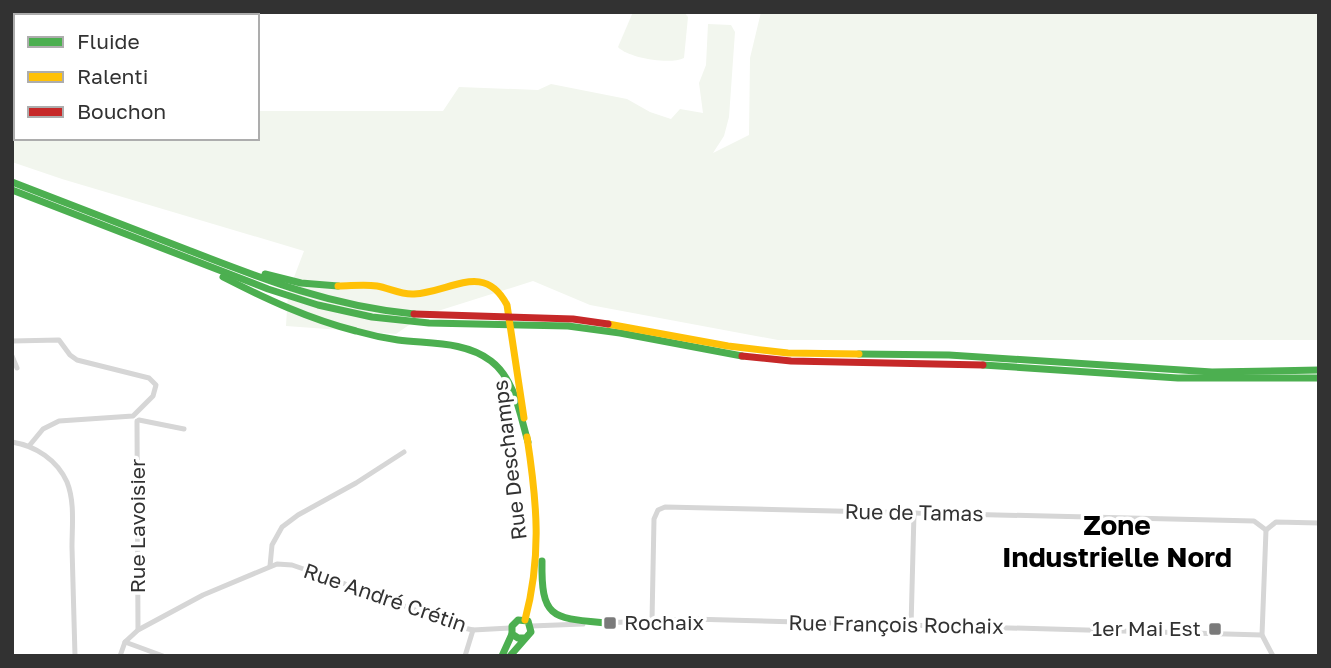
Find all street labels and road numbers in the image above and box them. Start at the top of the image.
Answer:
street label: Rue Deschamps [486,379,532,542]
street label: Rue Lavoisier [124,459,150,593]
street label: Rue de Tamas [844,498,984,526]
street label: Rue André Crétin [300,557,470,637]
street label: Rue François Rochaix [788,609,1004,639]

